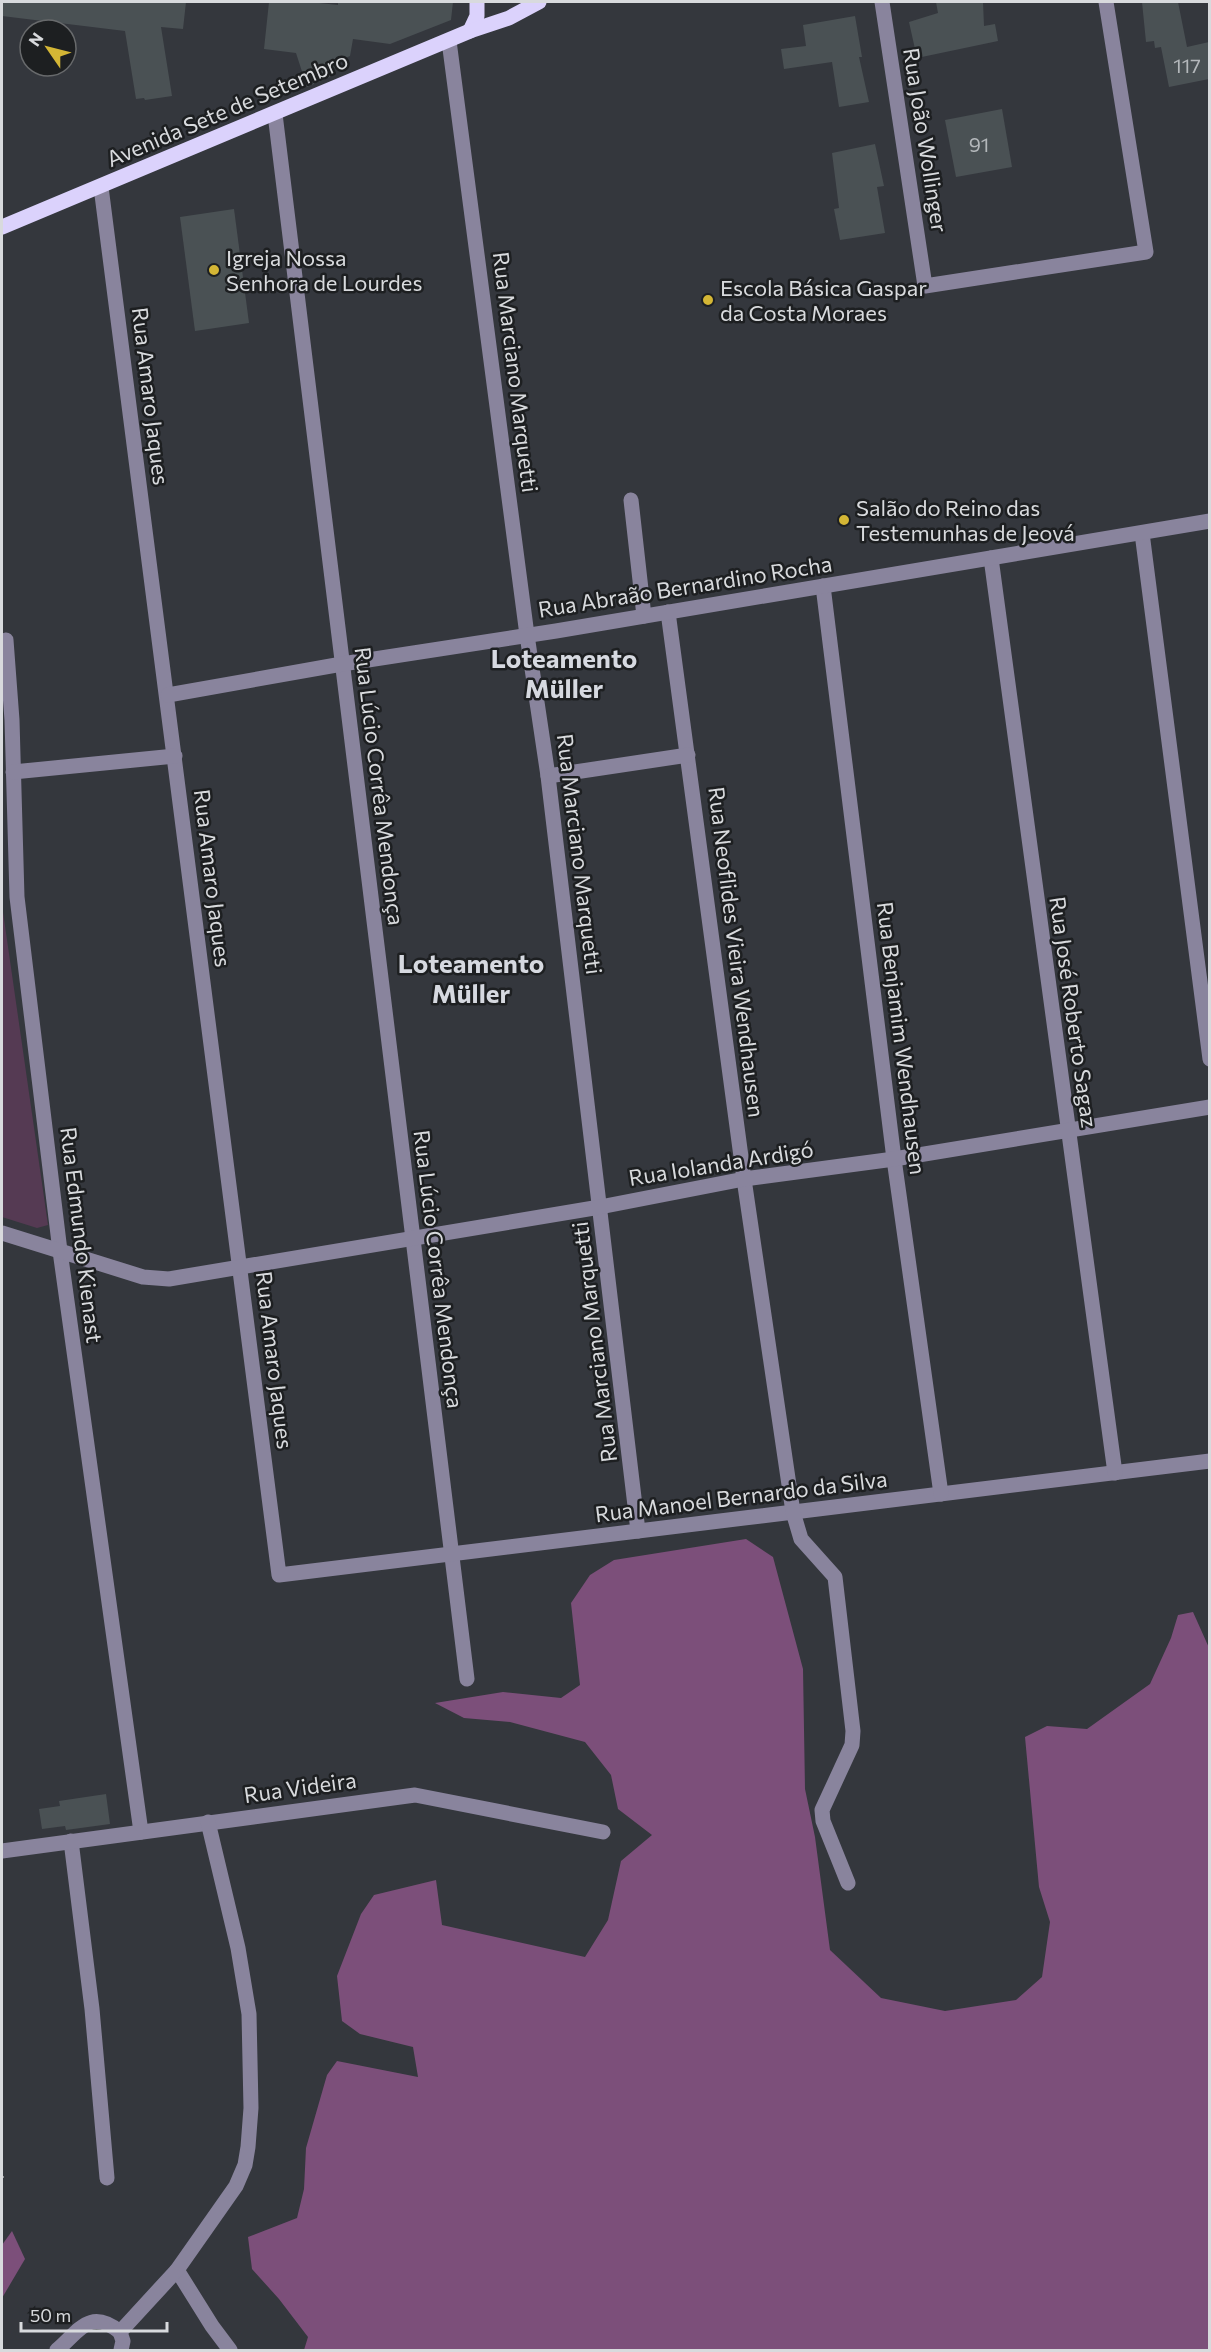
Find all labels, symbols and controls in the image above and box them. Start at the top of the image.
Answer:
north arrow [18,18,78,78]
text: N [24,29,47,49]
street label: Avenida Sete de Setembro [102,46,352,172]
street label: Rua João Wollinger [898,46,954,234]
house number: 117 [1173,53,1201,77]
house number: 91 [969,132,989,156]
place label: Igreja Nossa Senhora de Lourdes [226,244,422,296]
street label: Rua Marciano Marquetti [488,250,544,494]
marker: Igreja Nossa Senhora de Lourdes [207,263,221,277]
place label: Escola Básica Gaspar da Costa Moraes [720,274,927,326]
marker: Escola Básica Gaspar da Costa Moraes [701,293,715,307]
street label: Rua Amaro Jaques [127,306,175,486]
place label: Salão do Reino das Testemunhas de Jeová [856,494,1075,546]
marker: Salão do Reino das Testemunhas de Jeová [837,513,851,527]
street label: Rua Abraão Bernardino Rocha [536,549,834,623]
district label: Loteamento Müller [491,642,637,703]
street label: Rua Lúcio Corrêa Mendonça [350,645,410,927]
street label: Rua Marciano Marquetti [552,732,608,976]
street label: Rua Neoflides Vieira Wendhausen [703,785,771,1119]
street label: Rua Amaro Jaques [189,788,237,968]
street label: Rua José Roberto Sagaz [1044,895,1104,1129]
street label: Rua Benjamim Wendhausen [872,900,932,1176]
district label: Loteamento Müller [398,947,544,1008]
street label: Rua Edmundo Kienast [55,1125,109,1345]
street label: Rua Lúcio Corrêa Mendonça [409,1128,469,1410]
street label: Rua Iolanda Ardigó [627,1135,815,1191]
street label: Rua Marciano Marquetti [566,1220,622,1464]
street label: Rua Amaro Jaques [251,1270,299,1450]
street label: Rua Manoel Bernardo da Silva [593,1465,889,1527]
street label: Rua Videira [242,1766,358,1808]
scale bar [21,2295,166,2333]
text: 50 m [30,2304,71,2326]

